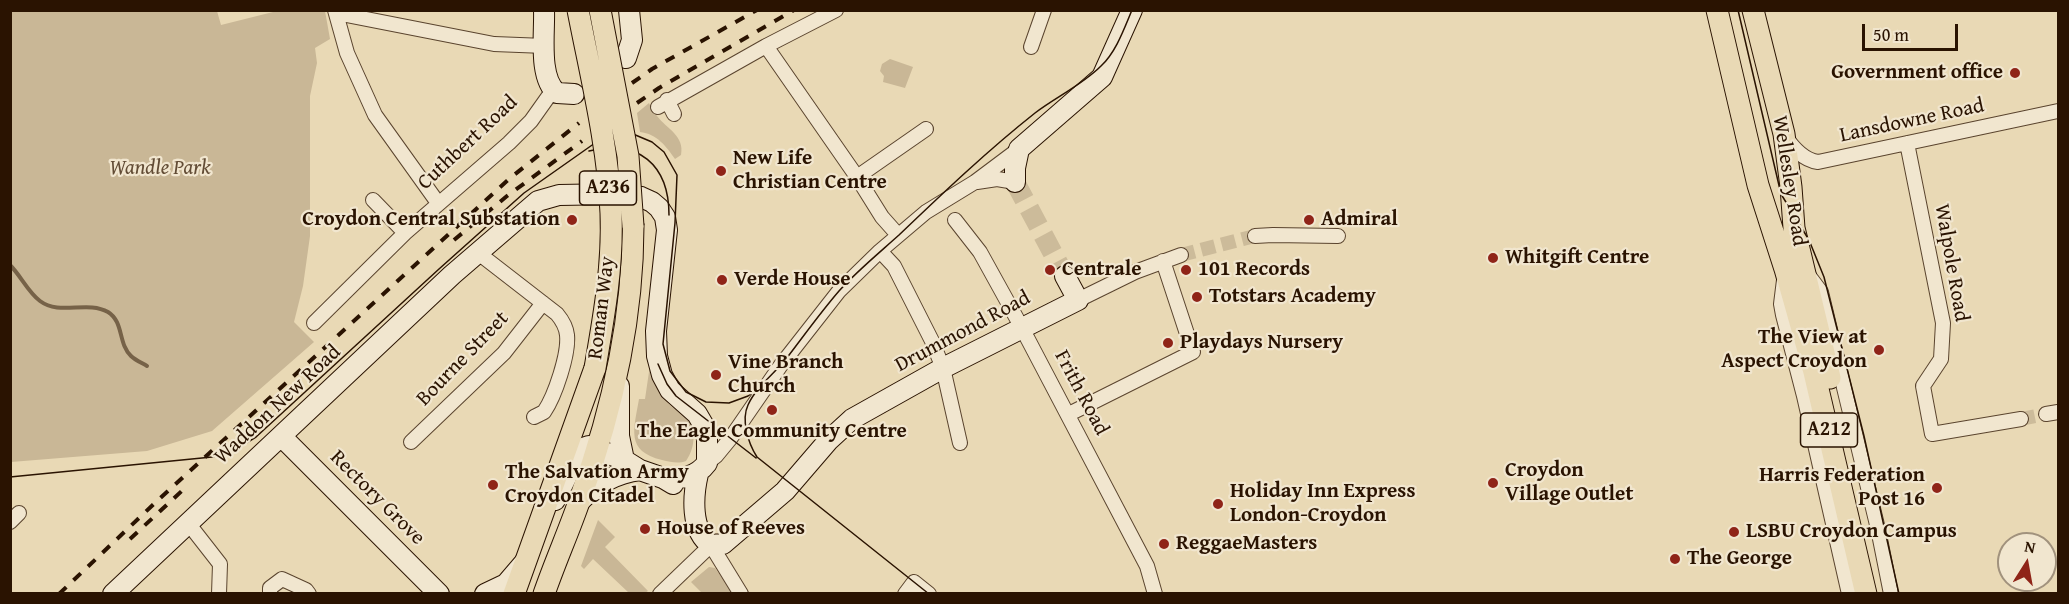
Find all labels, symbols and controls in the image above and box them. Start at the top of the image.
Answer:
scale bar [1865,12,1961,50]
text: 50 m [1873,21,1909,48]
place label: Government office [1831,60,2003,86]
marker: Government office [2008,66,2022,80]
street label: Cuthbert Road [413,90,523,196]
street label: Lansdowne Road [1837,93,1987,149]
street label: Wellesley Road [1766,114,1812,248]
place label: New Life Christian Centre [733,146,887,196]
park label: Wandle Park [109,156,211,182]
marker: New Life Christian Centre [714,164,728,178]
road number: A236 [580,171,636,205]
street label: Walpole Road [1928,202,1974,324]
place label: Croydon Central Substation [302,207,560,233]
place label: Admiral [1321,207,1398,233]
marker: Croydon Central Substation [565,213,579,227]
marker: Admiral [1302,213,1316,227]
place label: Whitgift Centre [1505,245,1649,271]
marker: Whitgift Centre [1486,251,1500,265]
street label: Roman Way [583,255,621,361]
place label: Centrale [1062,257,1142,283]
place label: 101 Records [1198,257,1310,283]
marker: Centrale [1043,263,1057,277]
marker: 101 Records [1179,263,1193,277]
place label: Verde House [734,267,851,293]
marker: Verde House [715,273,729,287]
place label: Totstars Academy [1209,284,1376,310]
street label: Drummond Road [891,286,1035,378]
marker: Totstars Academy [1190,290,1204,304]
street label: Bourne Street [412,306,514,412]
place label: The View at Aspect Croydon [1721,325,1867,375]
place label: Playdays Nursery [1180,330,1343,356]
marker: Playdays Nursery [1161,336,1175,350]
street label: Waddon New Road [210,340,346,470]
marker: The View at Aspect Croydon [1872,343,1886,357]
street label: Frith Road [1048,346,1114,440]
place label: Vine Branch Church [728,350,843,400]
marker: Vine Branch Church [709,368,723,382]
marker: The Eagle Community Centre [765,403,779,417]
road number: A212 [1800,413,1858,447]
place label: The Eagle Community Centre [637,419,907,445]
street label: Rectory Grove [324,445,430,551]
place label: Croydon Village Outlet [1505,458,1633,508]
place label: The Salvation Army Croydon Citadel [505,460,689,510]
place label: Harris Federation Post 16 [1759,463,1925,513]
marker: Croydon Village Outlet [1486,476,1500,490]
marker: The Salvation Army Croydon Citadel [486,478,500,492]
place label: Holiday Inn Express London-Croydon [1230,479,1415,529]
marker: Harris Federation Post 16 [1930,481,1944,495]
marker: Holiday Inn Express London-Croydon [1211,497,1225,511]
place label: House of Reeves [657,516,805,542]
place label: LSBU Croydon Campus [1746,519,1957,545]
marker: House of Reeves [638,522,652,536]
marker: LSBU Croydon Campus [1727,525,1741,539]
place label: ReggaeMasters [1176,531,1317,557]
north arrow [1997,532,2057,592]
text: N [2023,533,2038,559]
marker: ReggaeMasters [1157,537,1171,551]
place label: The George [1687,546,1792,572]
marker: The George [1668,552,1682,566]

